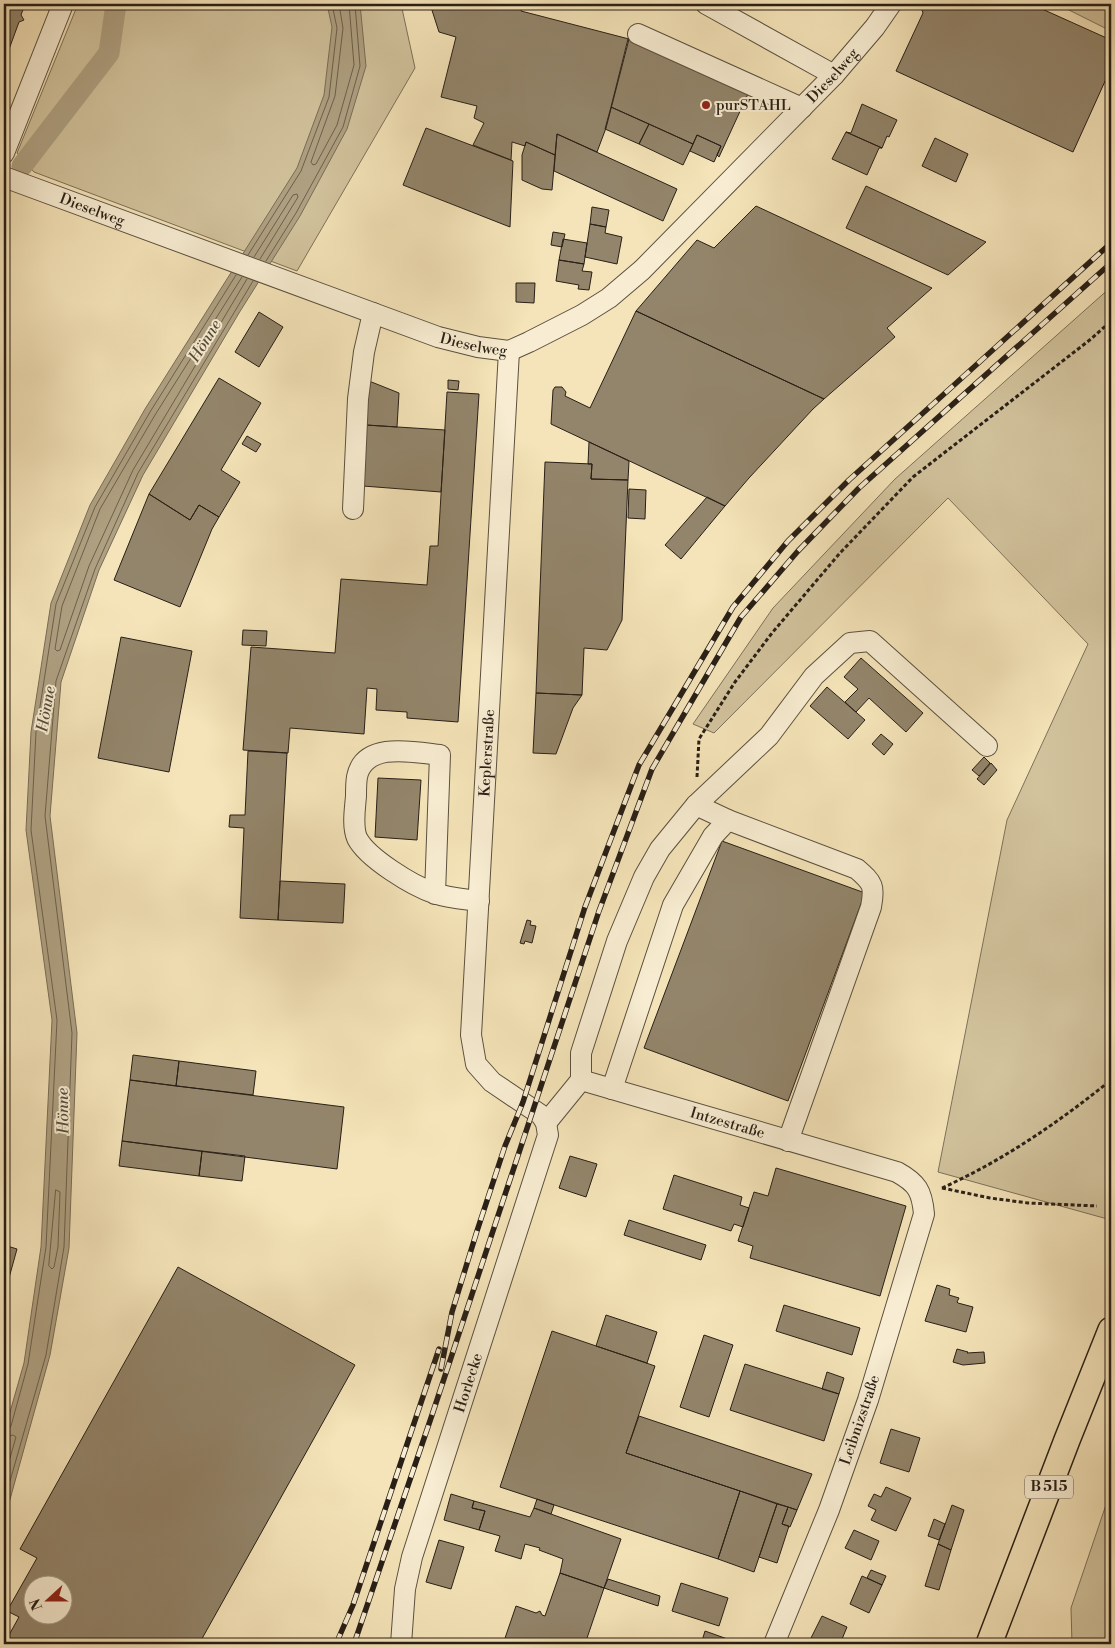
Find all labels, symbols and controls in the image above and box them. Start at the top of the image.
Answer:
street label: Dieselweg [802,44,863,107]
place label: purSTAHL [716,96,791,115]
marker: purSTAHL [700,99,712,111]
street label: Dieselweg [57,189,128,230]
water label: Hönne [184,316,226,367]
street label: Dieselweg [438,328,509,360]
water label: Hönne [32,684,60,735]
street label: Keplerstraße [475,709,499,797]
water label: Hönne [53,1087,73,1135]
street label: Intzestraße [688,1103,767,1142]
street label: Horlecke [450,1350,487,1415]
street label: Leibnizstraße [836,1372,884,1468]
road number: B 515 [1025,1475,1073,1498]
north arrow [22,1576,72,1626]
text: N [26,1596,47,1613]

